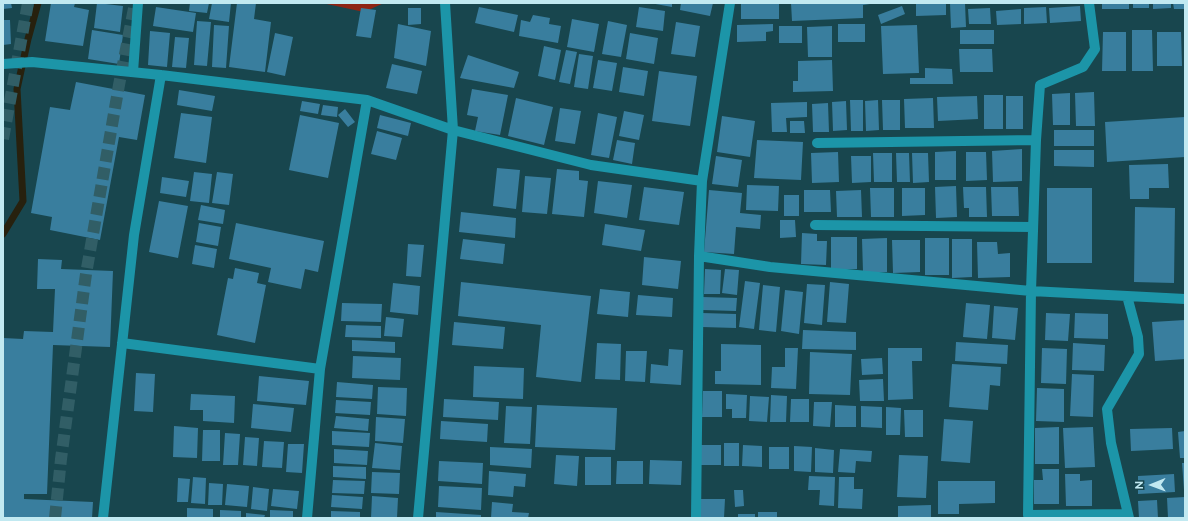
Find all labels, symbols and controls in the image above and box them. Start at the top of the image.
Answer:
north arrow [1132,465,1172,505]
text: N [1133,481,1146,490]

